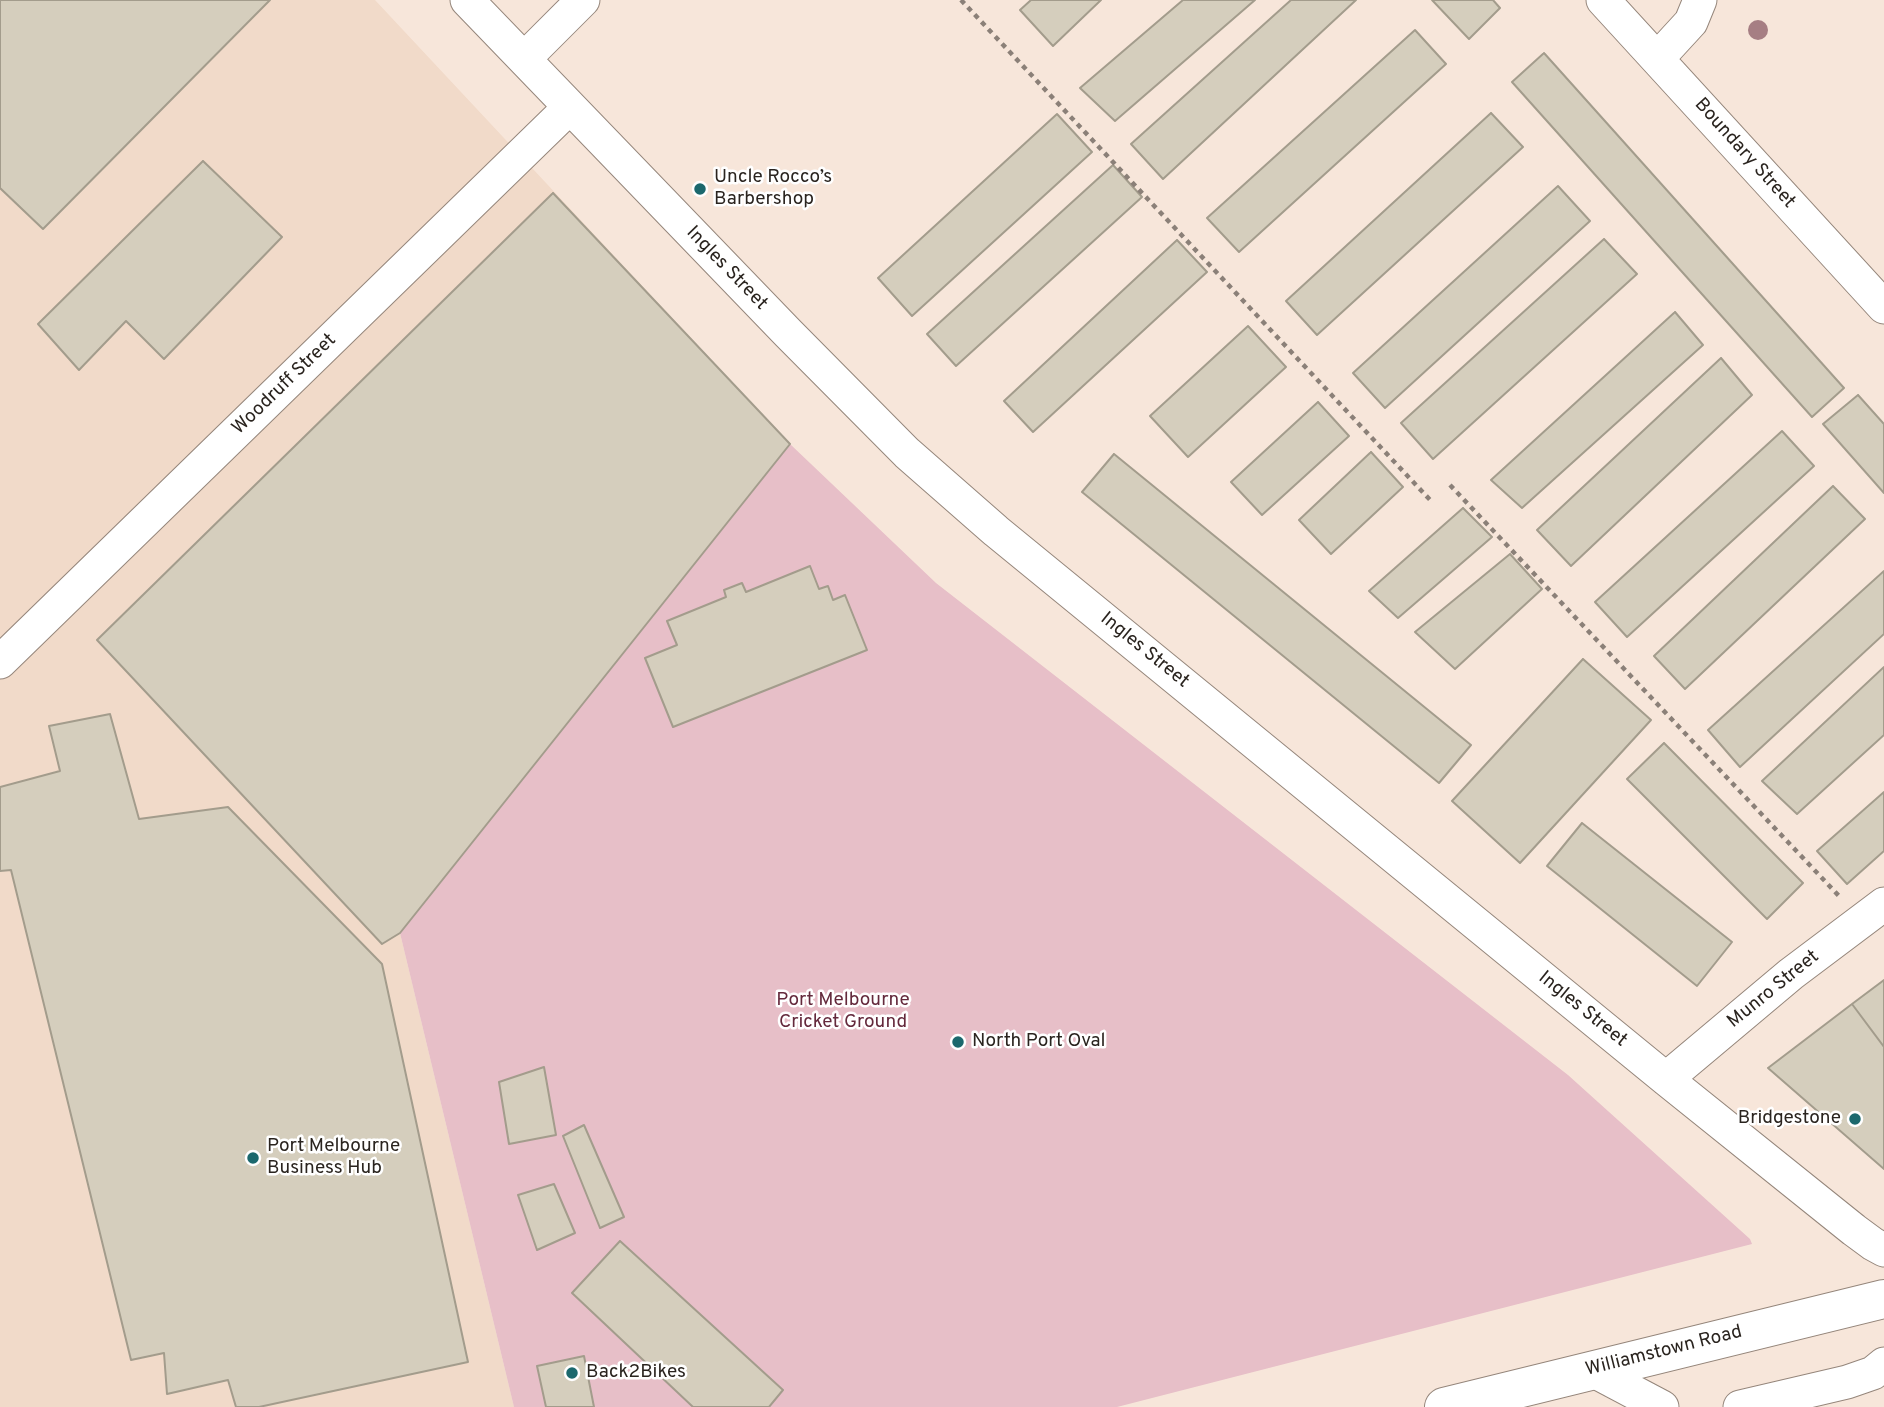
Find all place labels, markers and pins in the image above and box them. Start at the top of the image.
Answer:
place label: Uncle Rocco’s Barbershop [714,167,832,211]
marker: Uncle Rocco’s Barbershop [692,181,708,197]
place label: North Port Oval [972,1031,1105,1053]
marker: North Port Oval [950,1034,966,1050]
place label: Bridgestone [1738,1108,1841,1130]
marker: Bridgestone [1847,1111,1863,1127]
place label: Port Melbourne Business Hub [267,1136,400,1180]
marker: Port Melbourne Business Hub [245,1150,261,1166]
place label: Back2Bikes [586,1362,686,1384]
marker: Back2Bikes [564,1365,580,1381]

